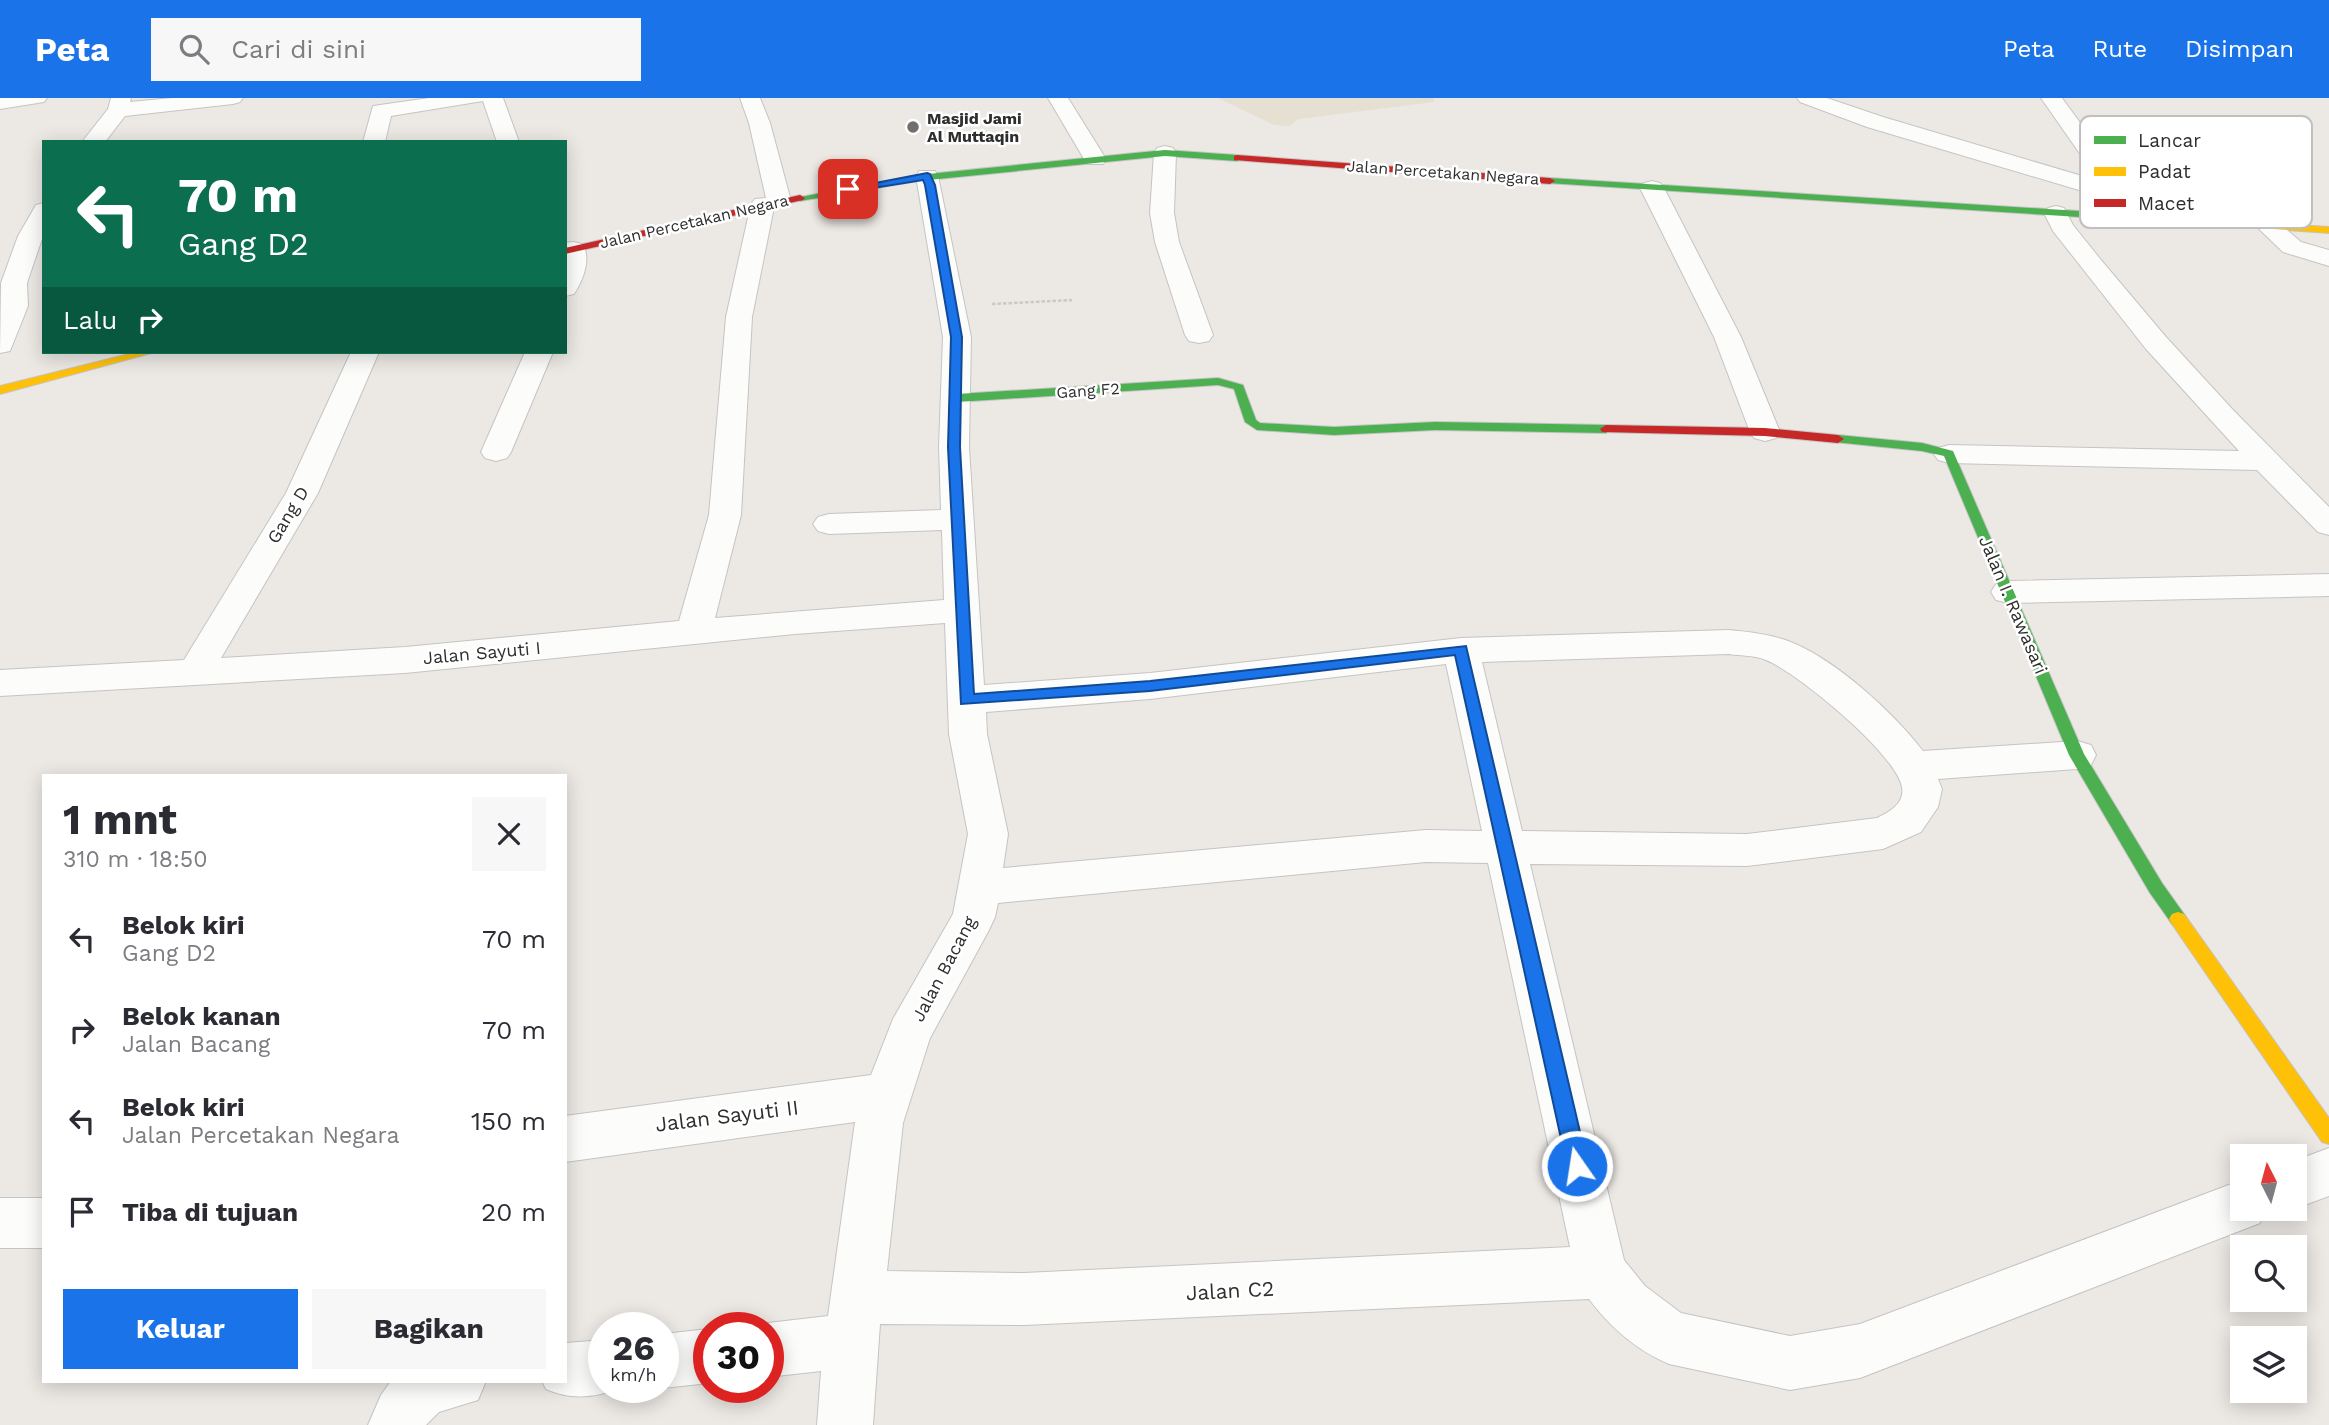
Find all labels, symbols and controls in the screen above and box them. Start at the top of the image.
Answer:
search box [151,18,641,81]
text: Peta [35,30,109,69]
icon: search [175,30,213,68]
text: Cari di sini [231,34,366,64]
text: Peta [2003,35,2055,63]
text: Rute [2093,35,2147,63]
text: Disimpan [2185,35,2294,63]
place label: Masjid Jami Al Muttaqin [927,109,1022,146]
legend [2080,116,2312,228]
marker: Masjid Jami Al Muttaqin [905,119,921,135]
text: Lancar [2138,129,2201,152]
street label: Jalan Percetakan Negara [1346,156,1540,189]
pin [818,159,878,219]
text: Padat [2138,160,2191,183]
text: 70 m [178,166,298,224]
icon: left [63,168,154,259]
icon: arrive [829,170,867,208]
street label: Jalan Percetakan Negara [598,191,790,252]
text: Macet [2138,192,2194,215]
text: Gang D2 [178,225,309,263]
icon: right [131,301,169,339]
text: Lalu [63,305,117,335]
street label: Gang F2 [1056,379,1120,402]
street label: Gang D [262,482,313,547]
street label: Jalan I. Rawasari [1975,533,2052,677]
street label: Jalan Sayuti I [422,637,542,668]
text: 1 mnt [63,795,177,844]
button: close [472,797,546,871]
text: 310 m · 18:50 [63,846,208,873]
text: Belok kiri [122,910,245,940]
street label: Jalan Bacang [907,912,980,1025]
icon: left [63,920,101,958]
text: 70 m [482,924,546,954]
text: Gang D2 [122,940,216,967]
text: Belok kanan [122,1001,281,1031]
icon: right [63,1011,101,1049]
text: 70 m [482,1015,546,1045]
text: Jalan Bacang [122,1031,270,1058]
text: Belok kiri [122,1092,245,1122]
street label: Jalan Sayuti II [654,1094,800,1137]
icon: left [63,1102,101,1140]
text: 150 m [471,1106,546,1136]
text: Jalan Percetakan Negara [122,1122,400,1149]
position arrow [1540,1129,1614,1203]
north arrow [2230,1144,2306,1222]
map controls [2230,1144,2307,1403]
icon: arrive [63,1193,101,1231]
text: Tiba di tujuan [122,1197,298,1227]
text: 20 m [481,1197,546,1227]
button: search [2230,1235,2307,1312]
street label: Jalan C2 [1185,1276,1275,1305]
button: Keluar [63,1289,298,1369]
button: Bagikan [312,1289,546,1369]
speed limit sign: 30 [693,1312,784,1403]
button: layers [2230,1326,2307,1403]
text: 26 [612,1327,655,1369]
text: km/h [610,1364,657,1385]

